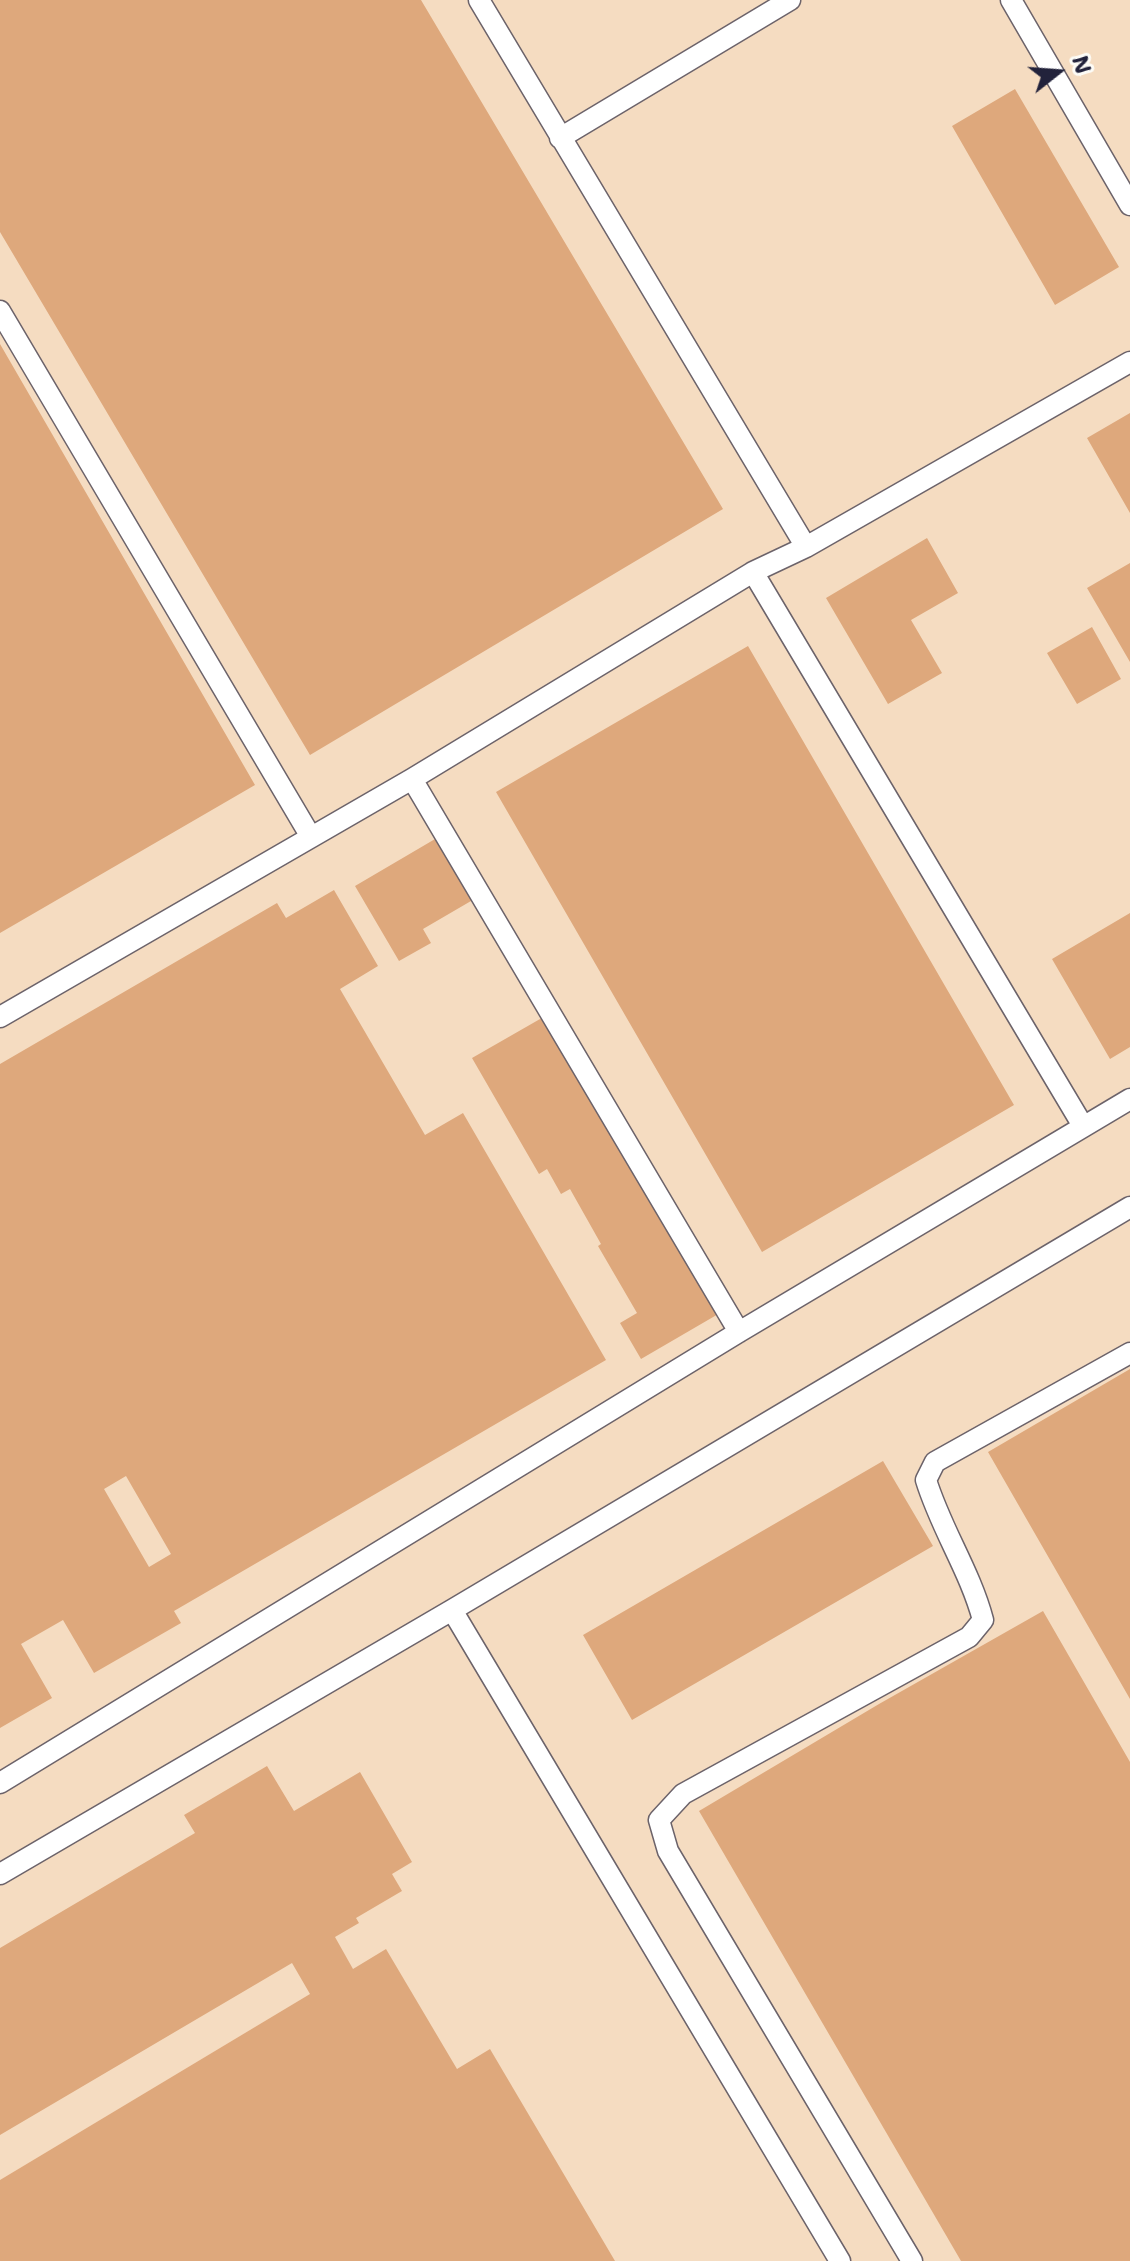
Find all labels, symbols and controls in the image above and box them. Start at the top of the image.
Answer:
north arrow [1018,32,1098,112]
text: N [1065,52,1098,77]

